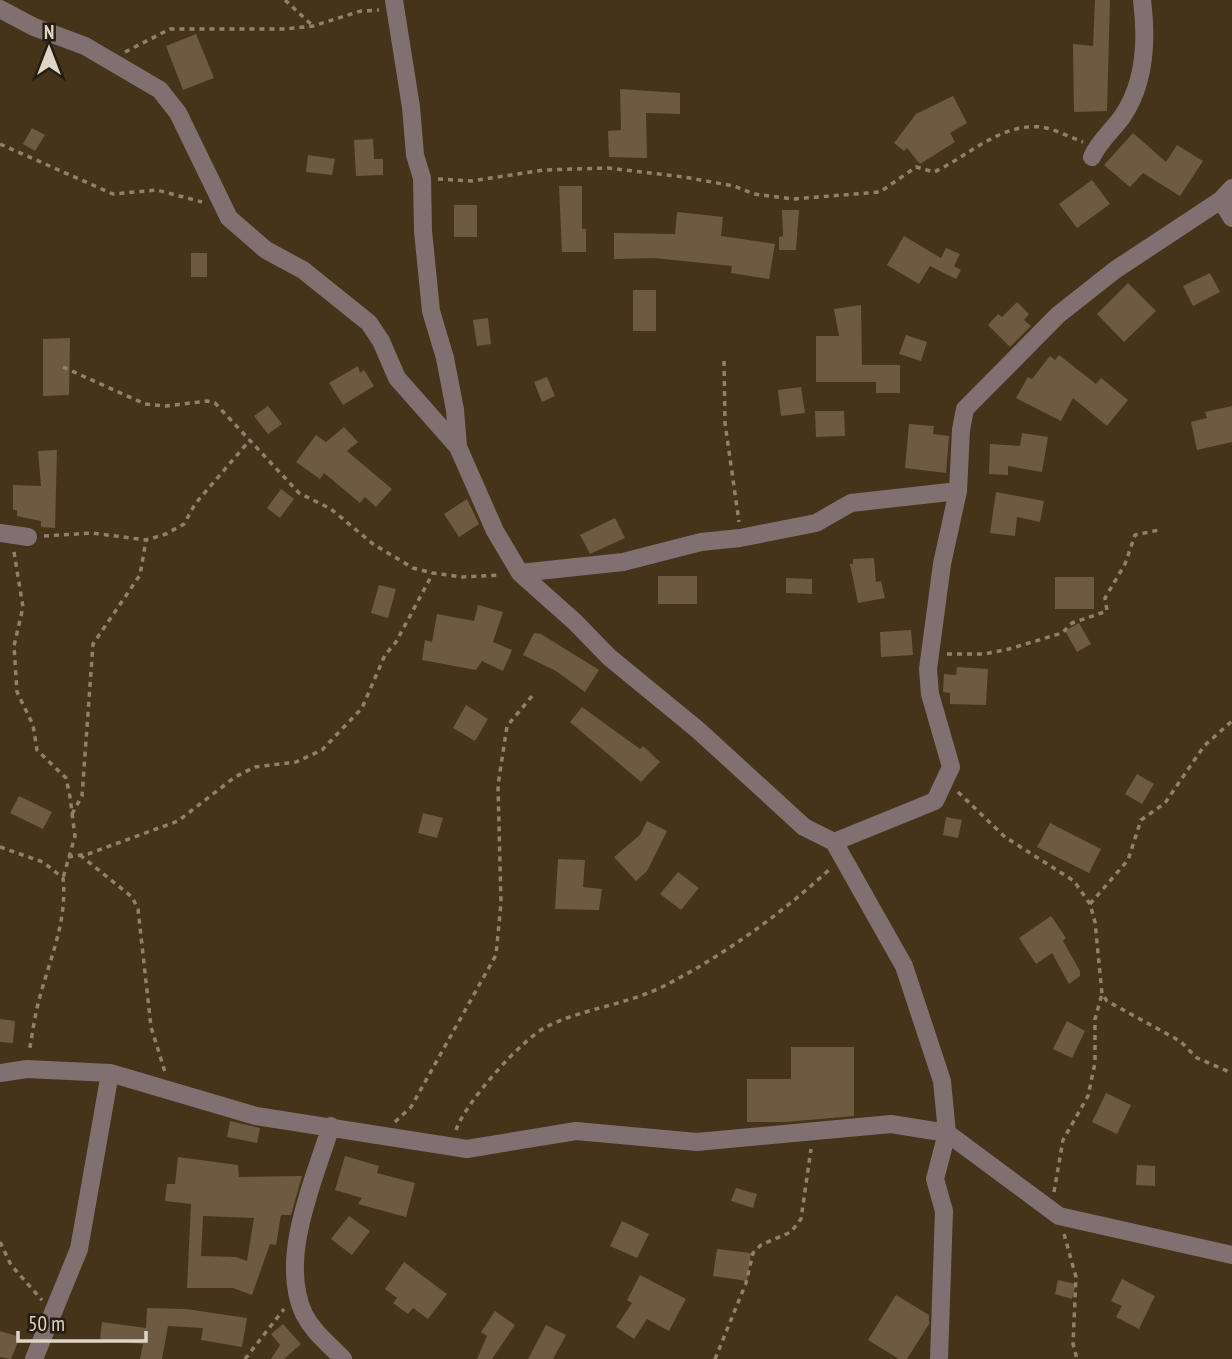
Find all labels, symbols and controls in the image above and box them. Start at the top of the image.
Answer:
north arrow [14,14,84,84]
text: N [44,20,54,44]
scale bar [18,1300,145,1344]
text: 50 m [28,1310,65,1337]

